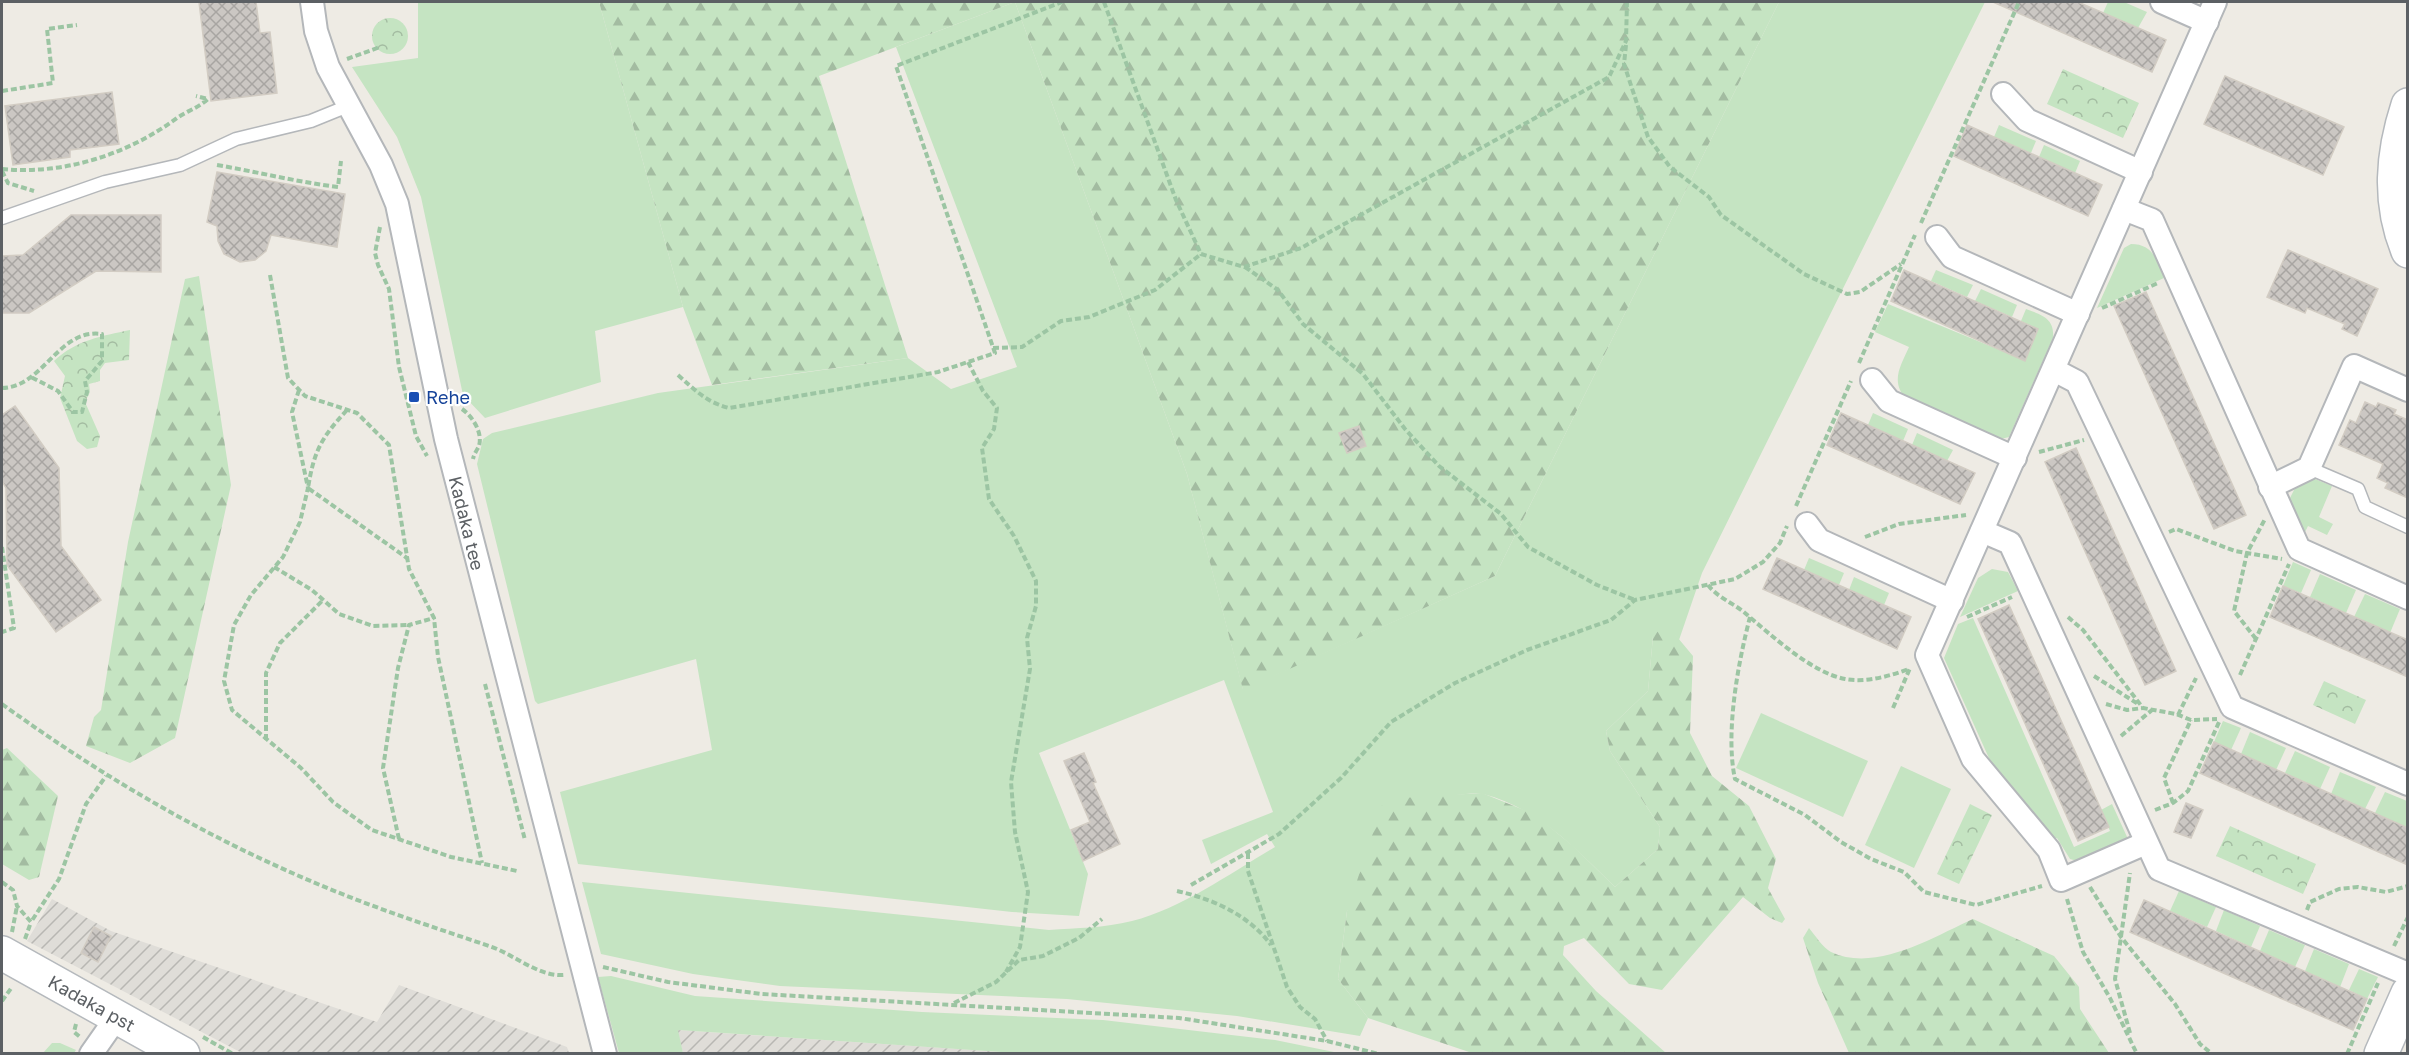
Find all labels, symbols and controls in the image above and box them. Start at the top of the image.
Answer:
place label: Rehe [426,386,470,408]
marker: Rehe [407,390,421,404]
street label: Kadaka tee [445,474,489,572]
street label: Kadaka pst [45,970,139,1036]

